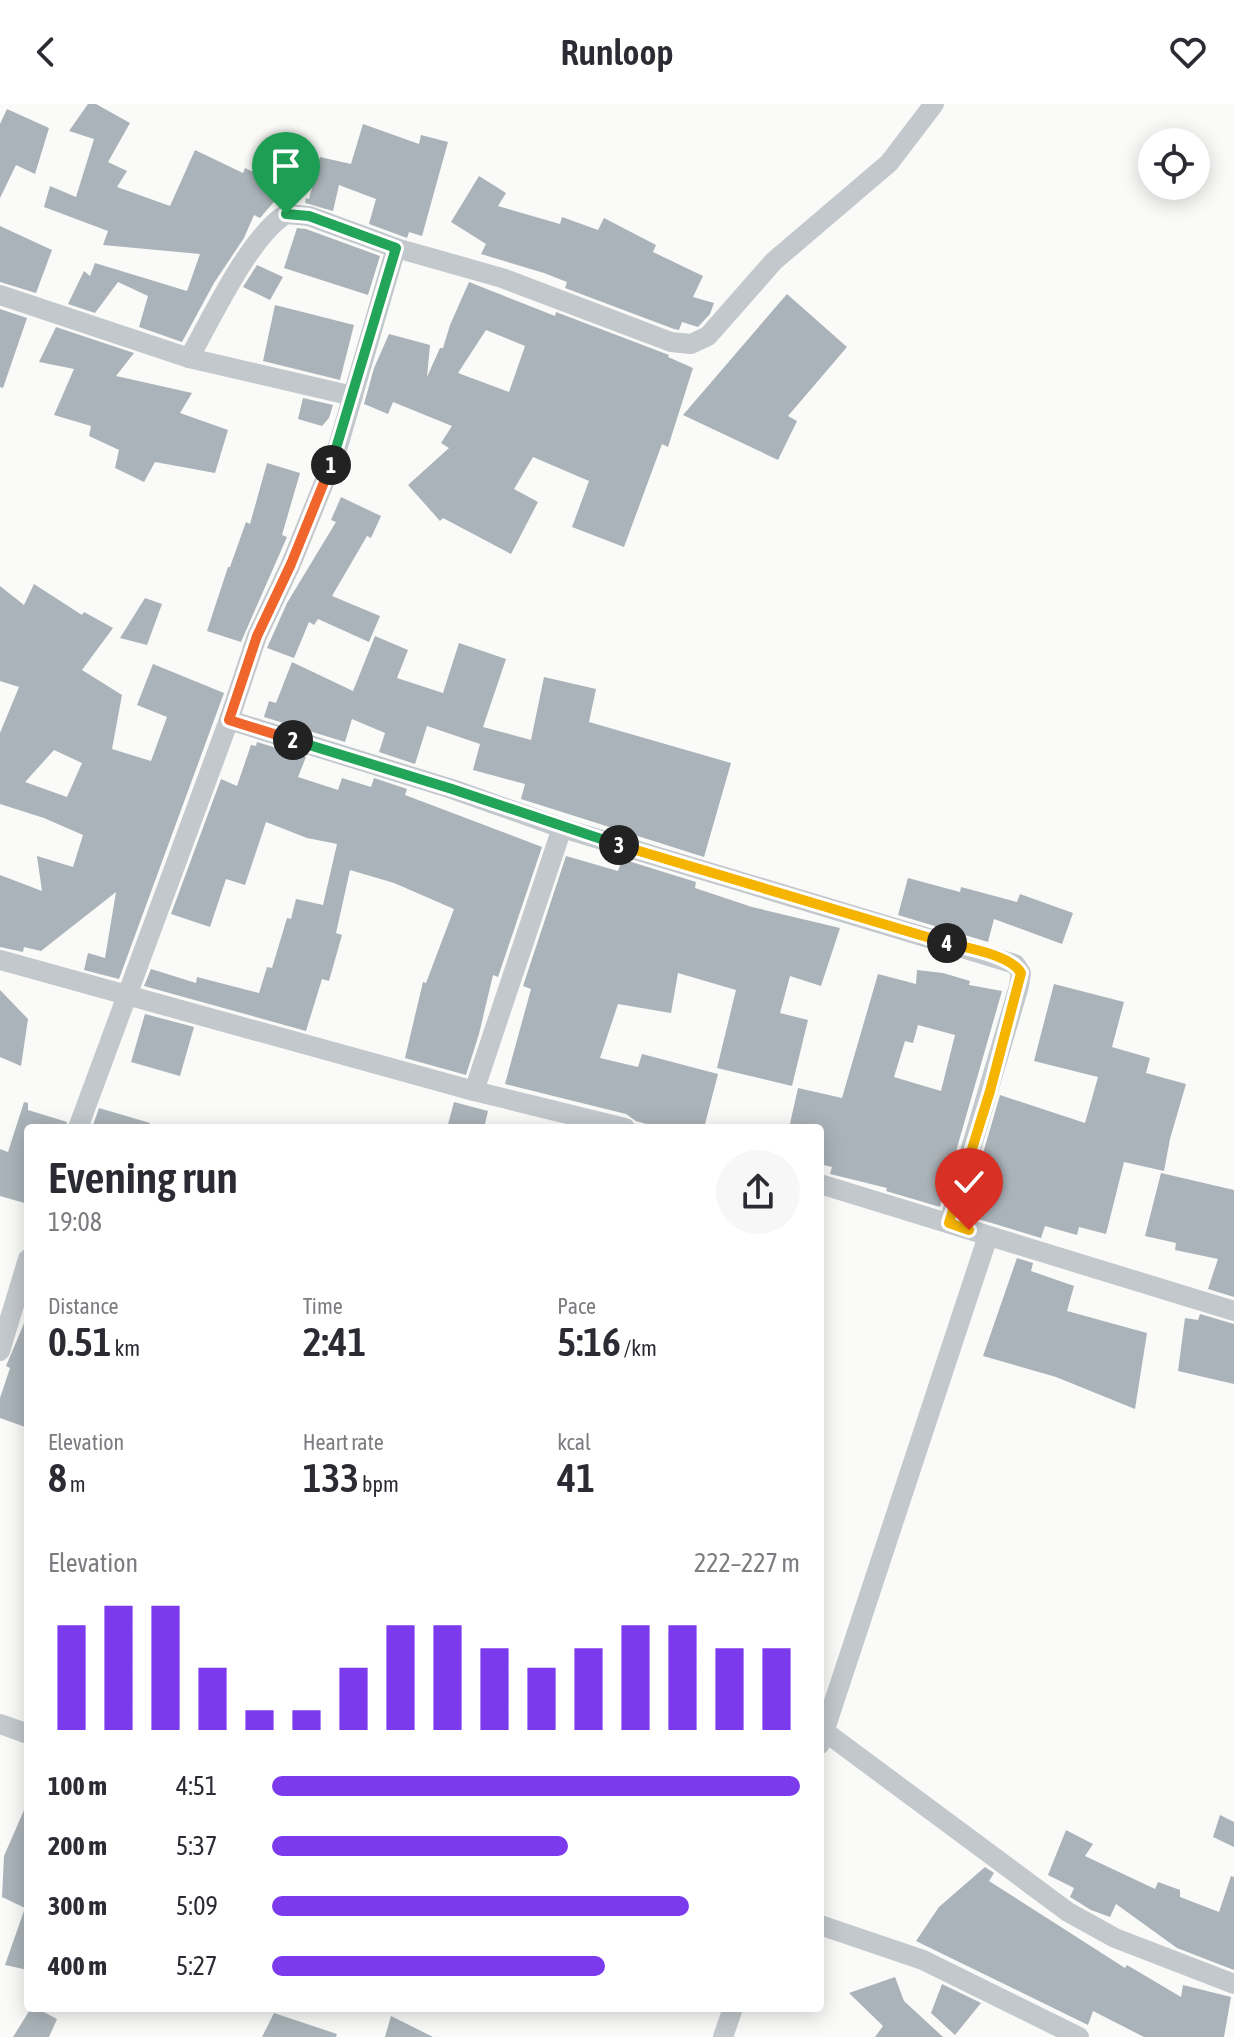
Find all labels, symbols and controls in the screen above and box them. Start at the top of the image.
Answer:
icon: back [24,30,68,74]
icon: heart [1166,30,1210,74]
text: Runloop [561,31,673,73]
map controls [1138,128,1210,200]
button: locate [1138,128,1210,200]
pin [252,132,320,214]
icon: arrive [264,144,308,188]
pin: 1 [311,445,351,485]
text: 1 [326,452,336,478]
pin: 2 [273,720,313,760]
text: 2 [288,727,298,753]
pin: 3 [599,825,639,865]
text: 3 [614,832,624,858]
pin: 4 [927,923,967,963]
text: 4 [942,930,952,956]
pin [935,1148,1003,1230]
button: share [716,1150,800,1234]
text: Evening run [48,1152,238,1202]
icon: check [947,1160,991,1204]
text: 19:08 [48,1207,102,1237]
text: Distance [48,1293,119,1319]
text: Time [303,1293,343,1319]
text: Pace [557,1293,596,1319]
text: 0.51 [48,1319,112,1364]
text: 2:41 [303,1319,366,1364]
text: 5:16 [557,1319,621,1364]
text: km [112,1335,140,1361]
text: /km [621,1335,657,1361]
text: Elevation [48,1429,124,1455]
text: Heart rate [303,1429,384,1455]
text: kcal [557,1429,591,1455]
text: 8 [48,1455,67,1500]
text: 133 [303,1455,359,1500]
text: 41 [557,1455,595,1500]
text: m [67,1471,86,1497]
text: bpm [359,1471,399,1497]
text: Elevation [48,1548,138,1578]
text: 222–227 m [694,1548,800,1578]
text: 100 m [48,1771,107,1801]
text: 4:51 [176,1771,217,1801]
text: 200 m [48,1831,107,1861]
text: 5:37 [176,1831,217,1861]
text: 300 m [48,1891,107,1921]
text: 5:09 [176,1891,218,1921]
text: 400 m [48,1951,107,1981]
text: 5:27 [176,1951,217,1981]

